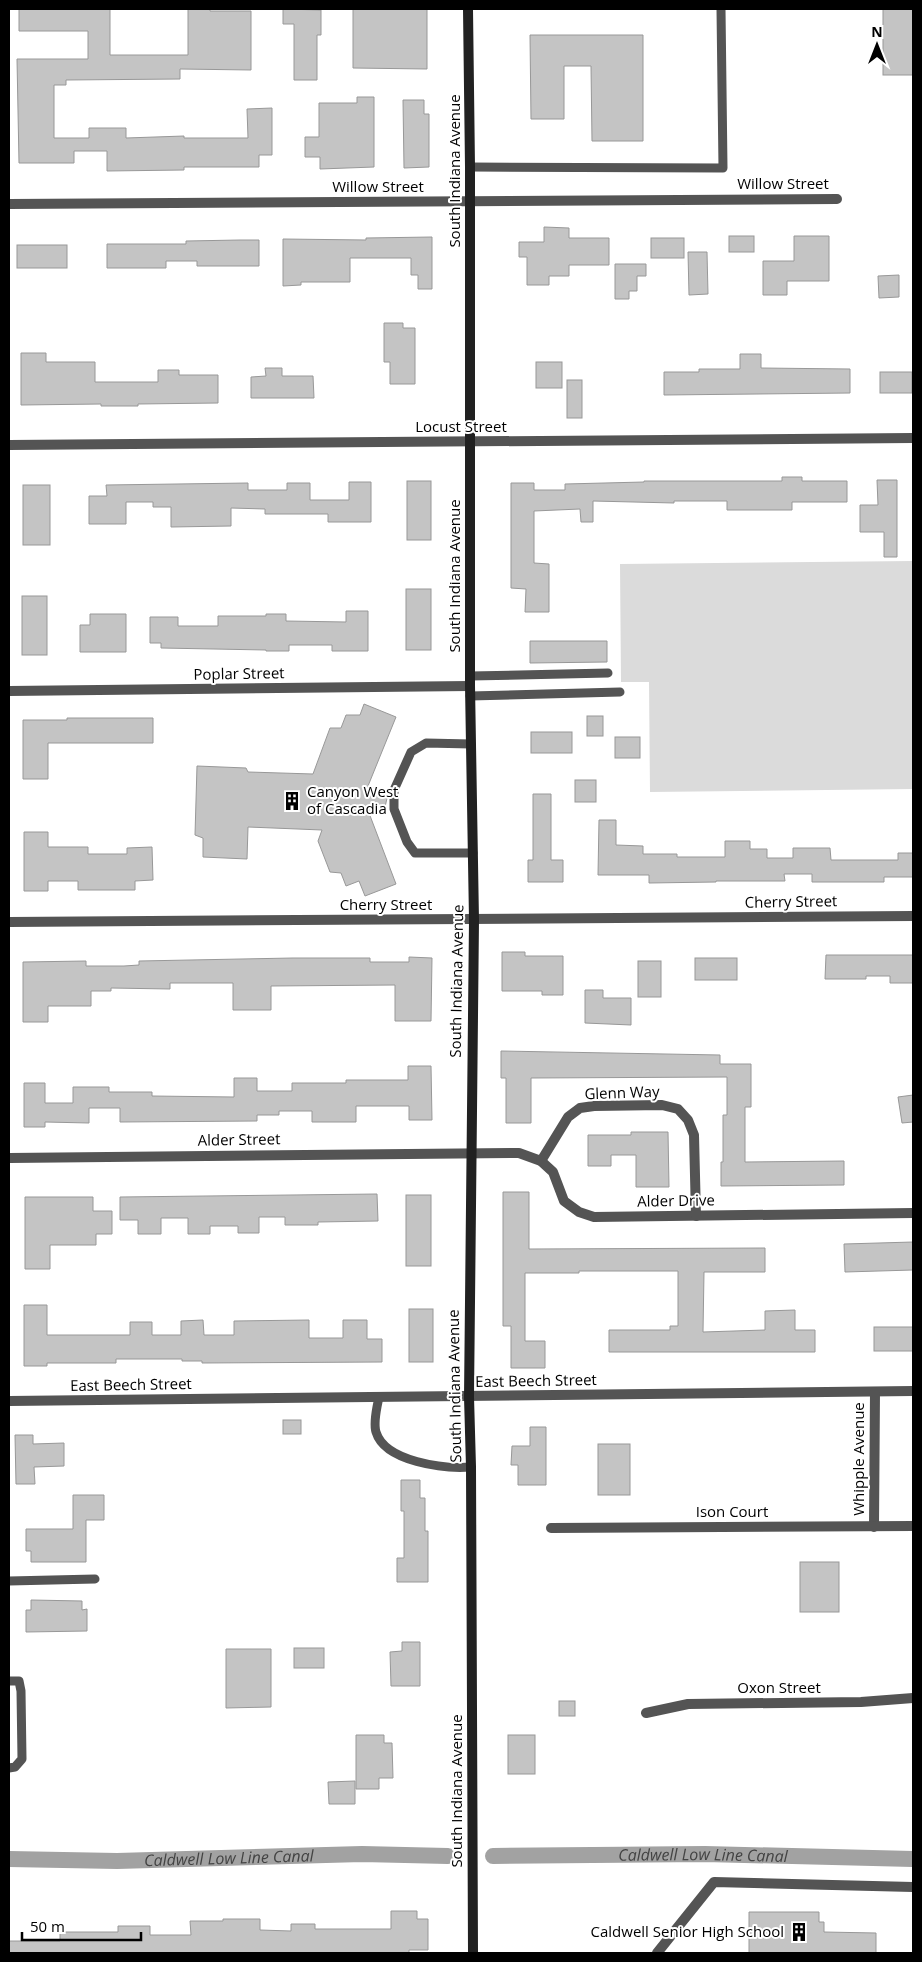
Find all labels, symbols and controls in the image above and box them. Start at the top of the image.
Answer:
north arrow [852,20,902,70]
text: N [871,22,883,41]
street label: South Indiana Avenue [444,94,464,248]
street label: Willow Street [737,173,829,193]
street label: Willow Street [332,176,424,196]
street label: Locust Street [415,416,507,436]
street label: South Indiana Avenue [444,499,464,653]
street label: Poplar Street [193,662,285,684]
place label: Canyon West of Cascadia [307,781,398,818]
building icon: Canyon West of Cascadia [281,790,303,812]
street label: Cherry Street [744,890,837,912]
street label: Cherry Street [340,894,432,914]
street label: South Indiana Avenue [445,904,467,1058]
street label: Glenn Way [584,1081,660,1103]
street label: Alder Street [197,1128,281,1150]
street label: Alder Drive [637,1189,715,1211]
street label: South Indiana Avenue [443,1309,465,1463]
street label: East Beech Street [475,1369,597,1391]
street label: East Beech Street [70,1373,192,1395]
street label: Whipple Avenue [848,1402,868,1516]
street label: Ison Court [696,1501,768,1521]
street label: Oxon Street [737,1677,821,1697]
street label: South Indiana Avenue [446,1714,466,1868]
water label: Caldwell Low Line Canal [618,1843,789,1867]
water label: Caldwell Low Line Canal [144,1844,315,1871]
scale bar [22,1910,141,1942]
text: 50 m [30,1916,65,1936]
place label: Caldwell Senior High School [591,1921,784,1941]
building icon: Caldwell Senior High School [788,1921,810,1943]

